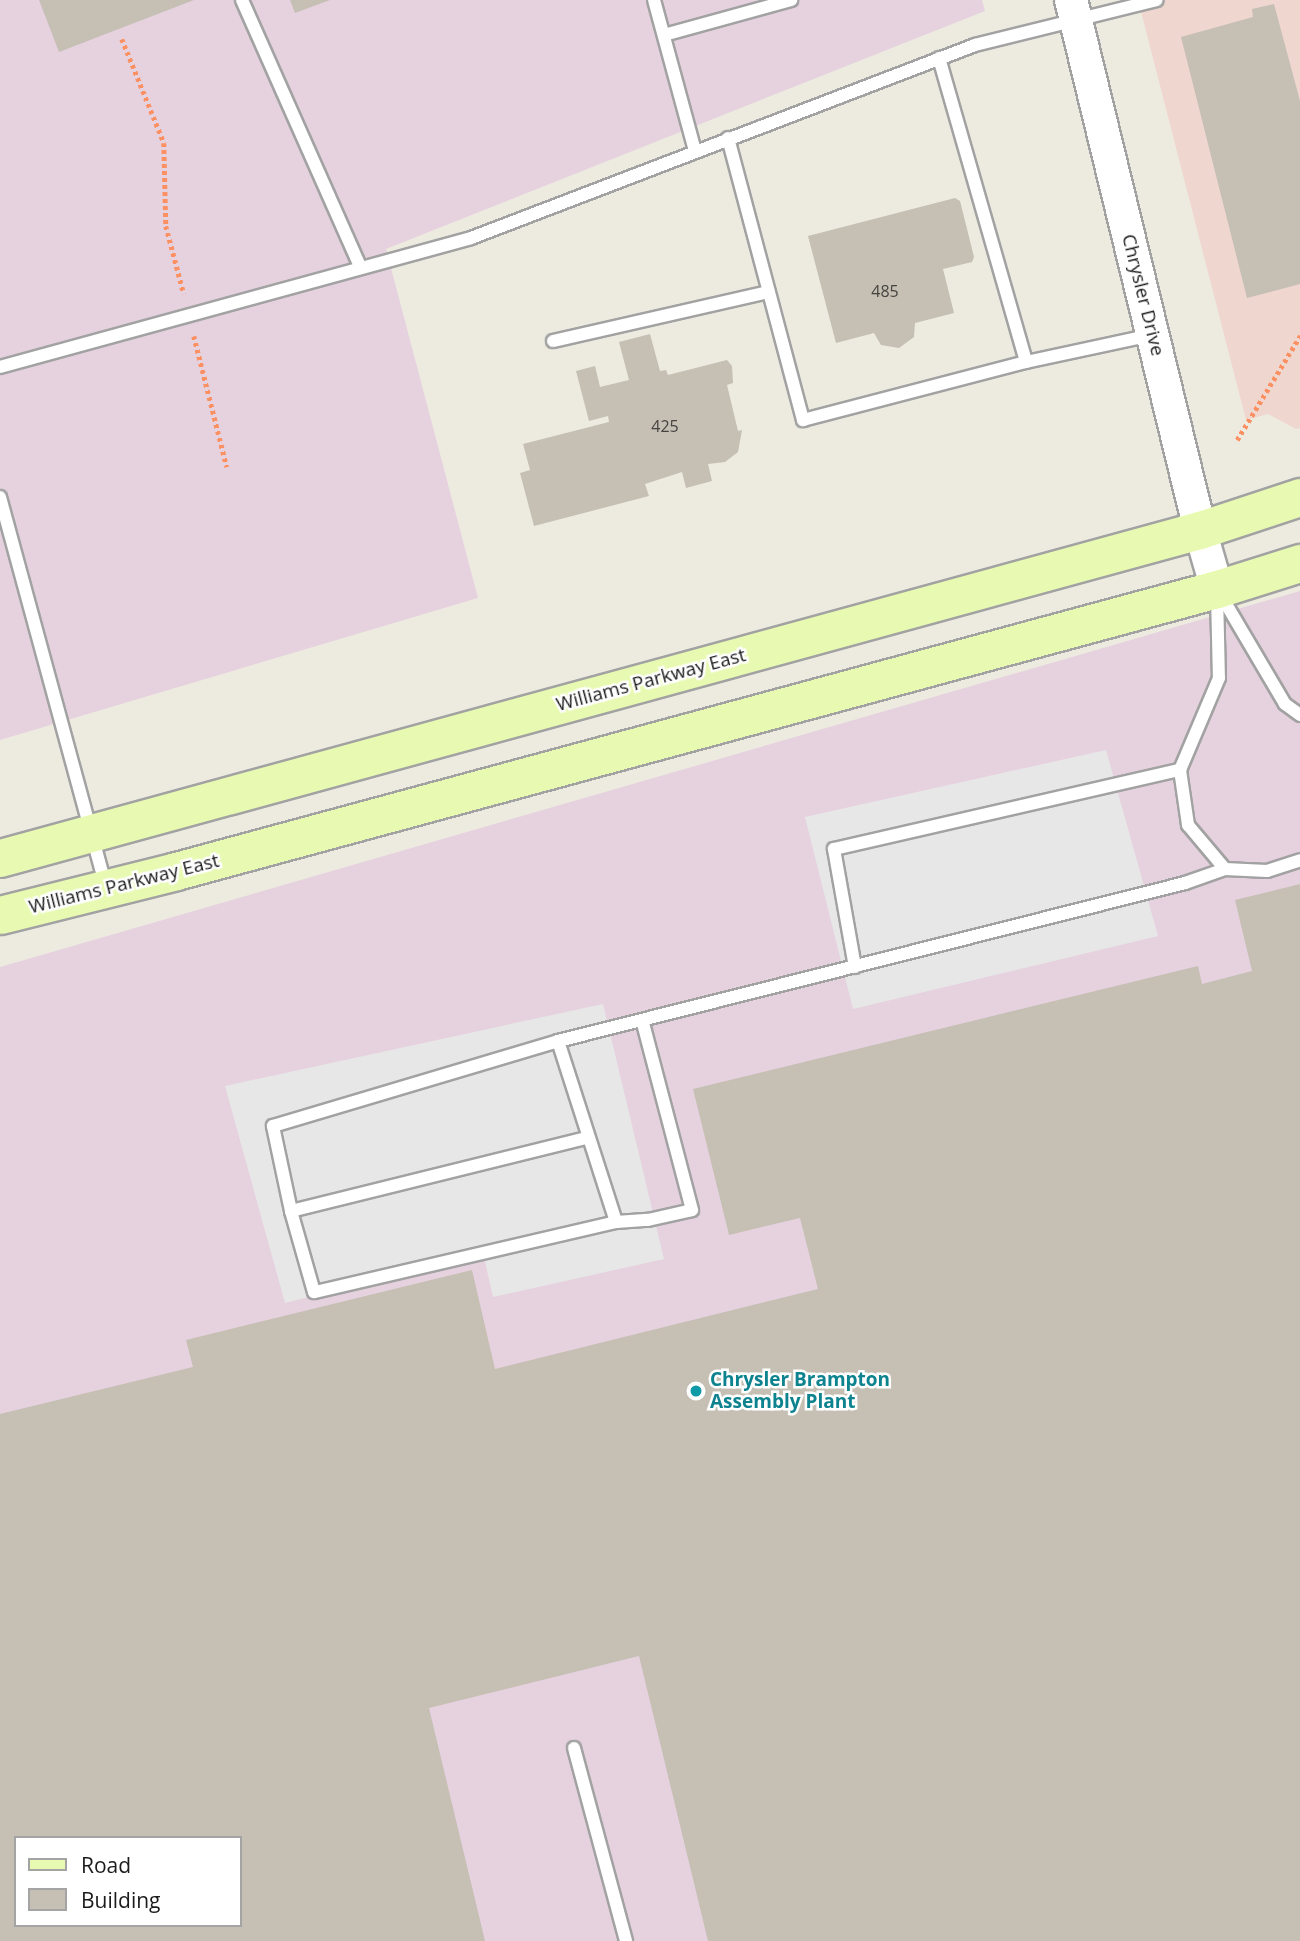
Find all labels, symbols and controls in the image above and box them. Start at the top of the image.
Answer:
street label: Chrysler Drive [1117,232,1169,358]
house number: 485 [871,281,899,301]
house number: 425 [651,416,679,436]
street label: Williams Parkway East [554,644,748,716]
street label: Williams Parkway East [27,849,221,919]
place label: Chrysler Brampton Assembly Plant [710,1369,890,1413]
marker: Chrysler Brampton Assembly Plant [688,1383,704,1399]
legend [14,1836,242,1927]
text: Road [81,1851,131,1879]
text: Building [81,1886,160,1914]

